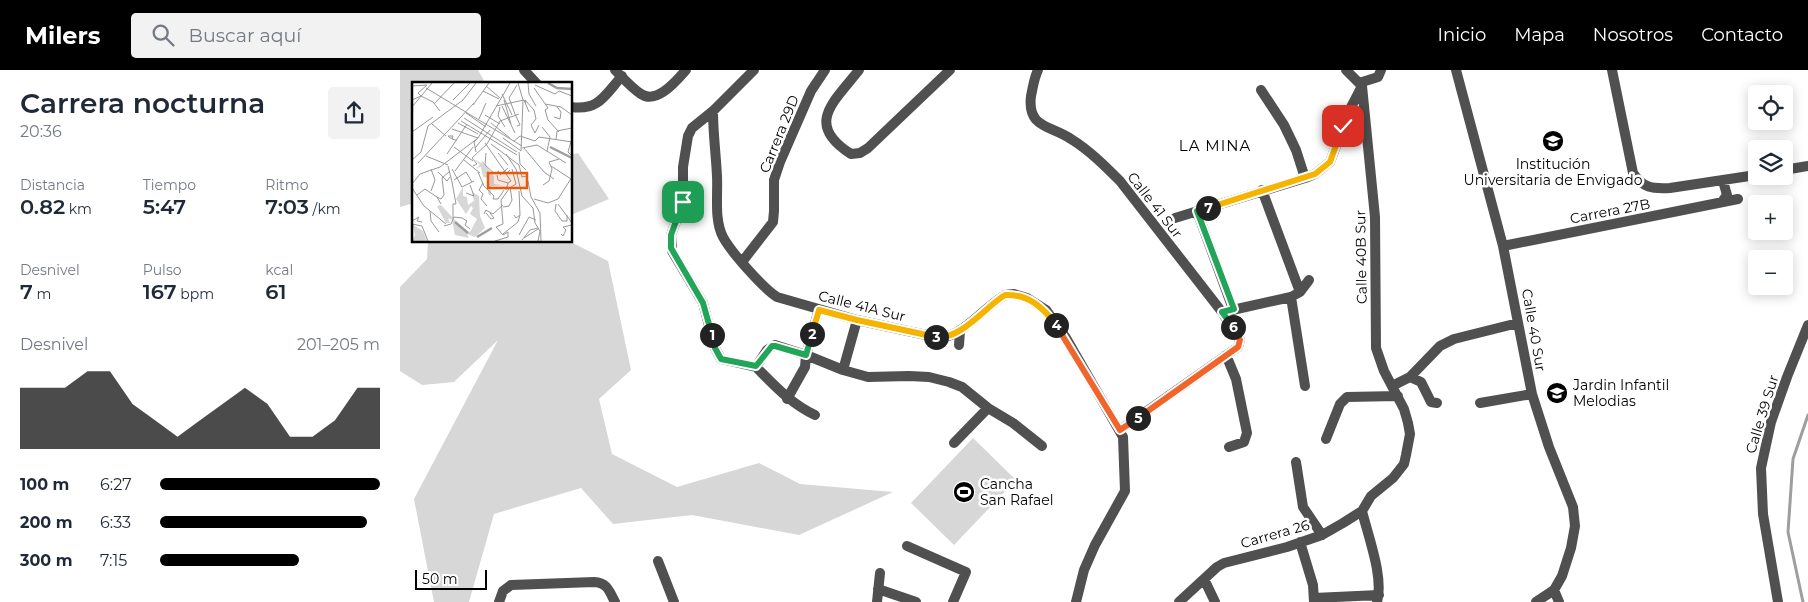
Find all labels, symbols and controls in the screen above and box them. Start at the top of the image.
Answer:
search box [131,13,481,58]
text: Milers [25,21,101,50]
icon: search [149,21,177,49]
text: Buscar aquí [189,24,301,47]
text: Inicio [1438,24,1486,46]
text: Mapa [1514,24,1565,46]
text: Nosotros [1593,24,1673,46]
text: Contacto [1701,24,1783,46]
inset map [412,82,572,242]
map controls [1748,85,1793,295]
button: locate [1748,85,1793,130]
text: Carrera nocturna [20,86,265,120]
button: share [328,87,380,139]
street label: Carrera 29D [755,92,803,176]
pin [1322,105,1364,147]
icon: check [1329,112,1357,140]
text: 20:36 [20,122,62,141]
school or university icon: Institución Universitaria de Envigado [1541,129,1565,153]
district label: LA MINA [1179,136,1251,155]
button: layers [1748,140,1793,185]
place label: Institución Universitaria de Envigado [1464,155,1643,189]
street label: Calle 41 Sur [1124,168,1187,242]
text: Distancia [20,176,85,194]
text: Tiempo [143,176,196,194]
text: Ritmo [265,176,308,194]
pin [662,181,704,223]
icon: arrive [669,188,697,216]
text: 0.82 [20,194,65,219]
text: 5:47 [143,194,186,219]
text: 7:03 [265,194,309,219]
street label: Carrera 27B [1568,194,1652,228]
button: + [1748,195,1793,240]
pin: 7 [1196,196,1220,220]
text: 7 [1204,199,1213,217]
text: km [65,200,92,218]
text: /km [309,200,341,218]
street label: Calle 40B Sur [1351,209,1371,304]
button: − [1748,250,1793,295]
text: Desnivel [20,261,80,279]
text: Pulso [143,261,182,279]
text: kcal [265,261,293,279]
text: 7 [20,279,33,304]
text: 167 [143,279,176,304]
text: 61 [265,279,287,304]
text: m [33,285,51,303]
text: bpm [176,285,214,303]
street label: Calle 41A Sur [817,286,908,326]
street label: Calle 40 Sur [1518,287,1550,373]
pin: 4 [1044,312,1068,338]
pin: 6 [1220,314,1246,340]
text: 4 [1052,316,1061,334]
text: 6 [1229,318,1238,336]
pin: 1 [700,322,724,348]
pin: 2 [800,322,824,346]
pin: 3 [924,324,948,350]
text: 2 [808,325,817,343]
text: 1 [710,326,715,344]
text: 3 [932,328,941,346]
text: Desnivel [20,335,88,354]
text: 201–205 m [297,335,380,354]
street label: Calle 39 Sur [1741,372,1783,456]
place label: Jardin Infantil Melodias [1572,376,1669,410]
school or university icon: Jardin Infantil Melodias [1545,381,1569,405]
pin: 5 [1126,406,1150,430]
text: 5 [1134,409,1143,427]
text: 100 m [20,475,69,494]
text: 6:27 [100,475,132,494]
place label: Cancha San Rafael [980,475,1053,509]
sports icon: Cancha San Rafael [952,480,976,504]
text: 200 m [20,513,72,532]
text: 6:33 [100,513,131,532]
street label: Carrera 26 [1238,515,1312,552]
text: 300 m [20,551,73,570]
text: 7:15 [100,551,127,570]
scale bar [415,567,488,590]
text: 50 m [422,570,458,588]

